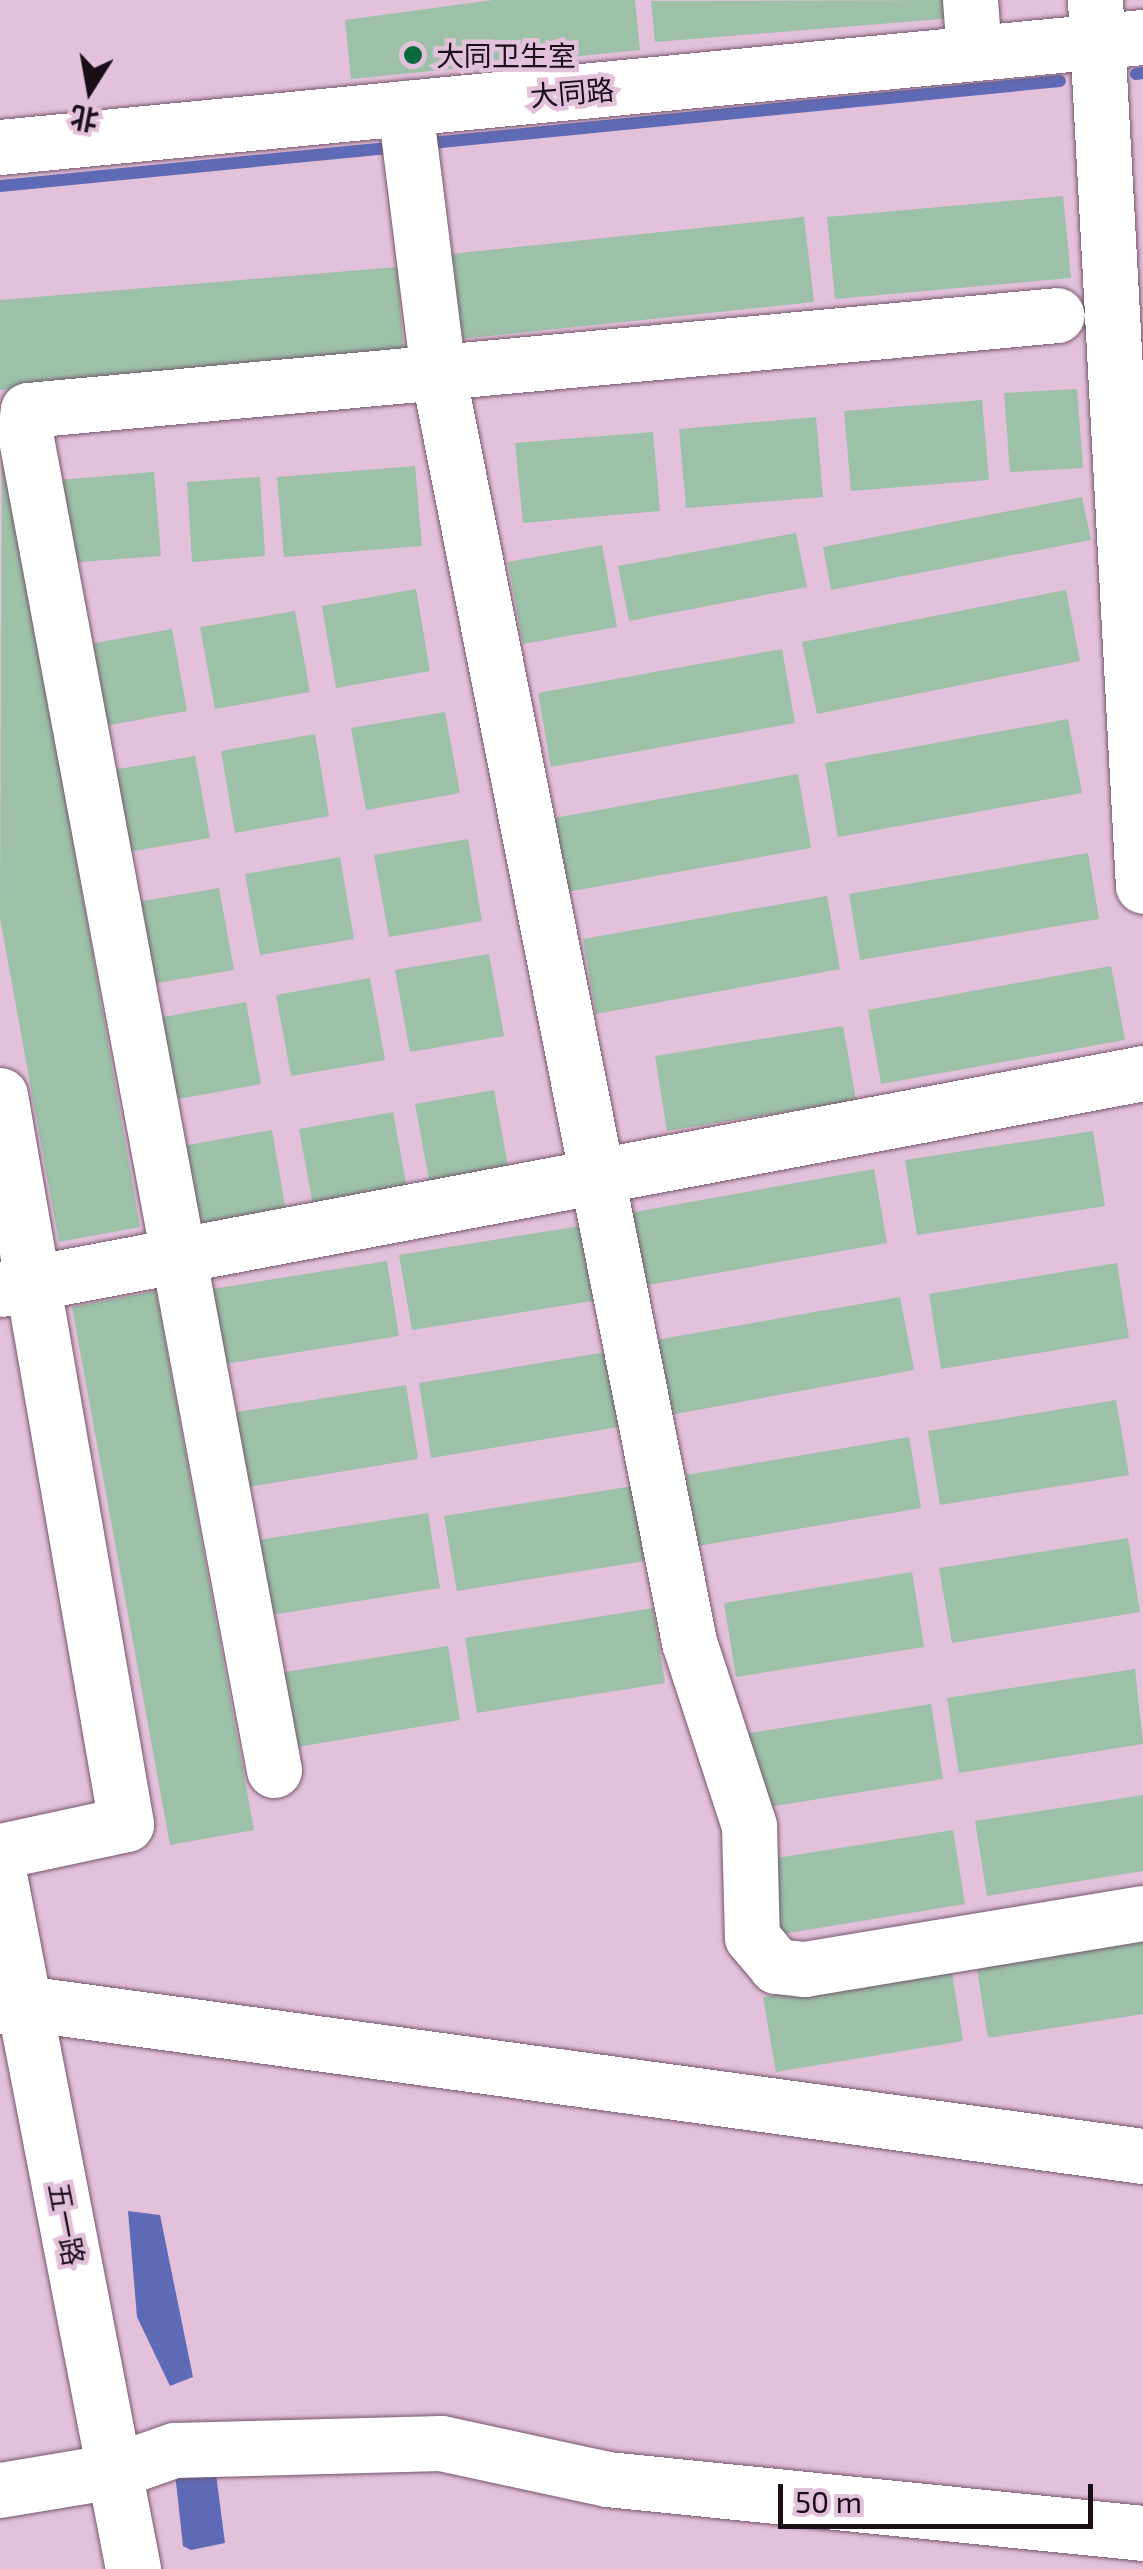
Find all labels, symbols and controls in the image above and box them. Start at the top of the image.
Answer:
place label: 大同卫生室 [436,38,576,72]
north arrow [40,40,140,140]
marker: 大同卫生室 [400,42,426,68]
street label: 大同路 [529,72,615,112]
text: 北 [67,100,101,139]
street label: 五一路 [42,2180,92,2268]
scale bar [783,2464,1098,2526]
text: 50 m [795,2483,862,2519]

